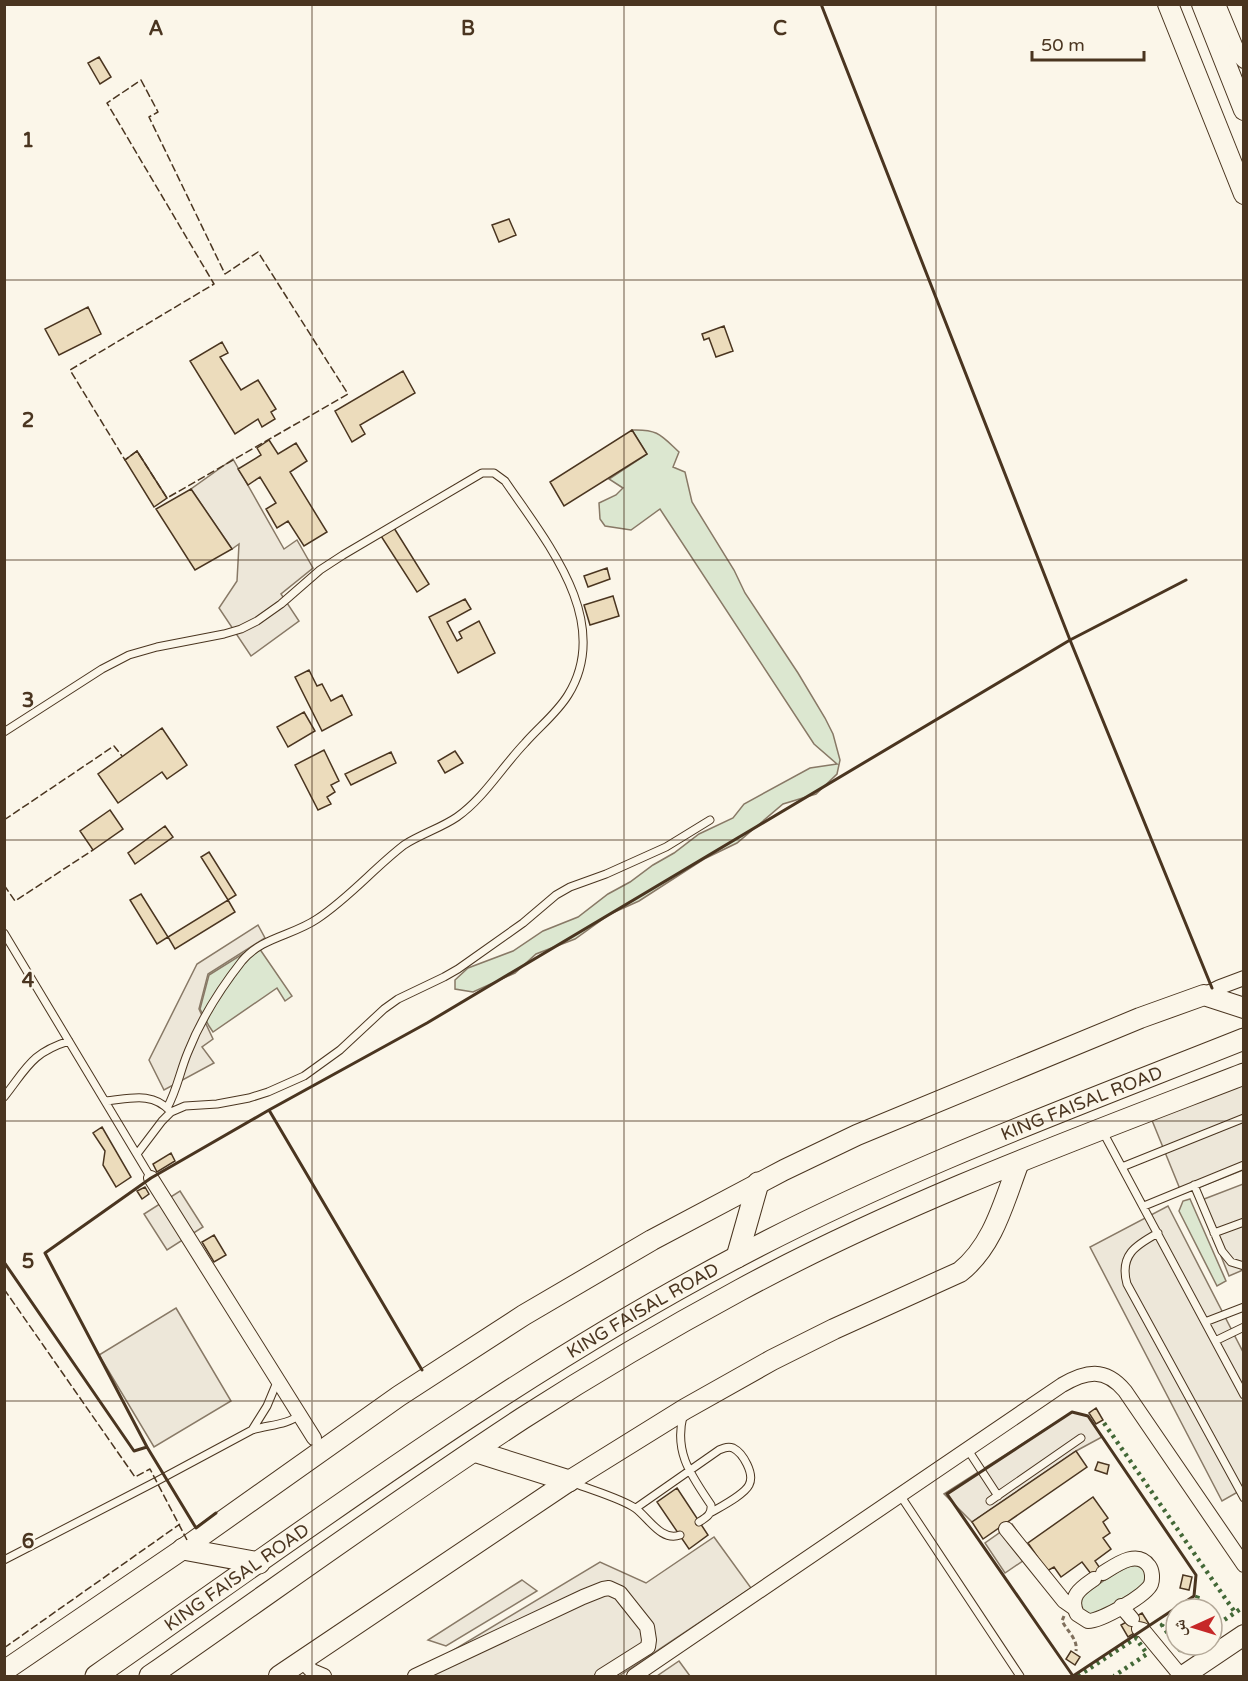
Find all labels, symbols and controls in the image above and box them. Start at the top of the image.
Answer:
text: A [149,17,164,41]
text: B [461,17,475,41]
text: C [773,17,787,41]
scale bar [1032,24,1144,62]
text: 50 m [1041,34,1085,56]
text: 1 [22,129,34,153]
text: 2 [22,409,34,433]
text: 3 [22,689,34,713]
text: 4 [22,969,35,993]
street label: KING FAISAL ROAD [997,1061,1166,1145]
text: 5 [22,1250,34,1274]
street label: KING FAISAL ROAD [563,1258,723,1363]
street label: KING FAISAL ROAD [160,1519,314,1636]
text: 6 [22,1530,34,1554]
north arrow [1164,1597,1224,1657]
text: ش [1169,1619,1191,1637]

